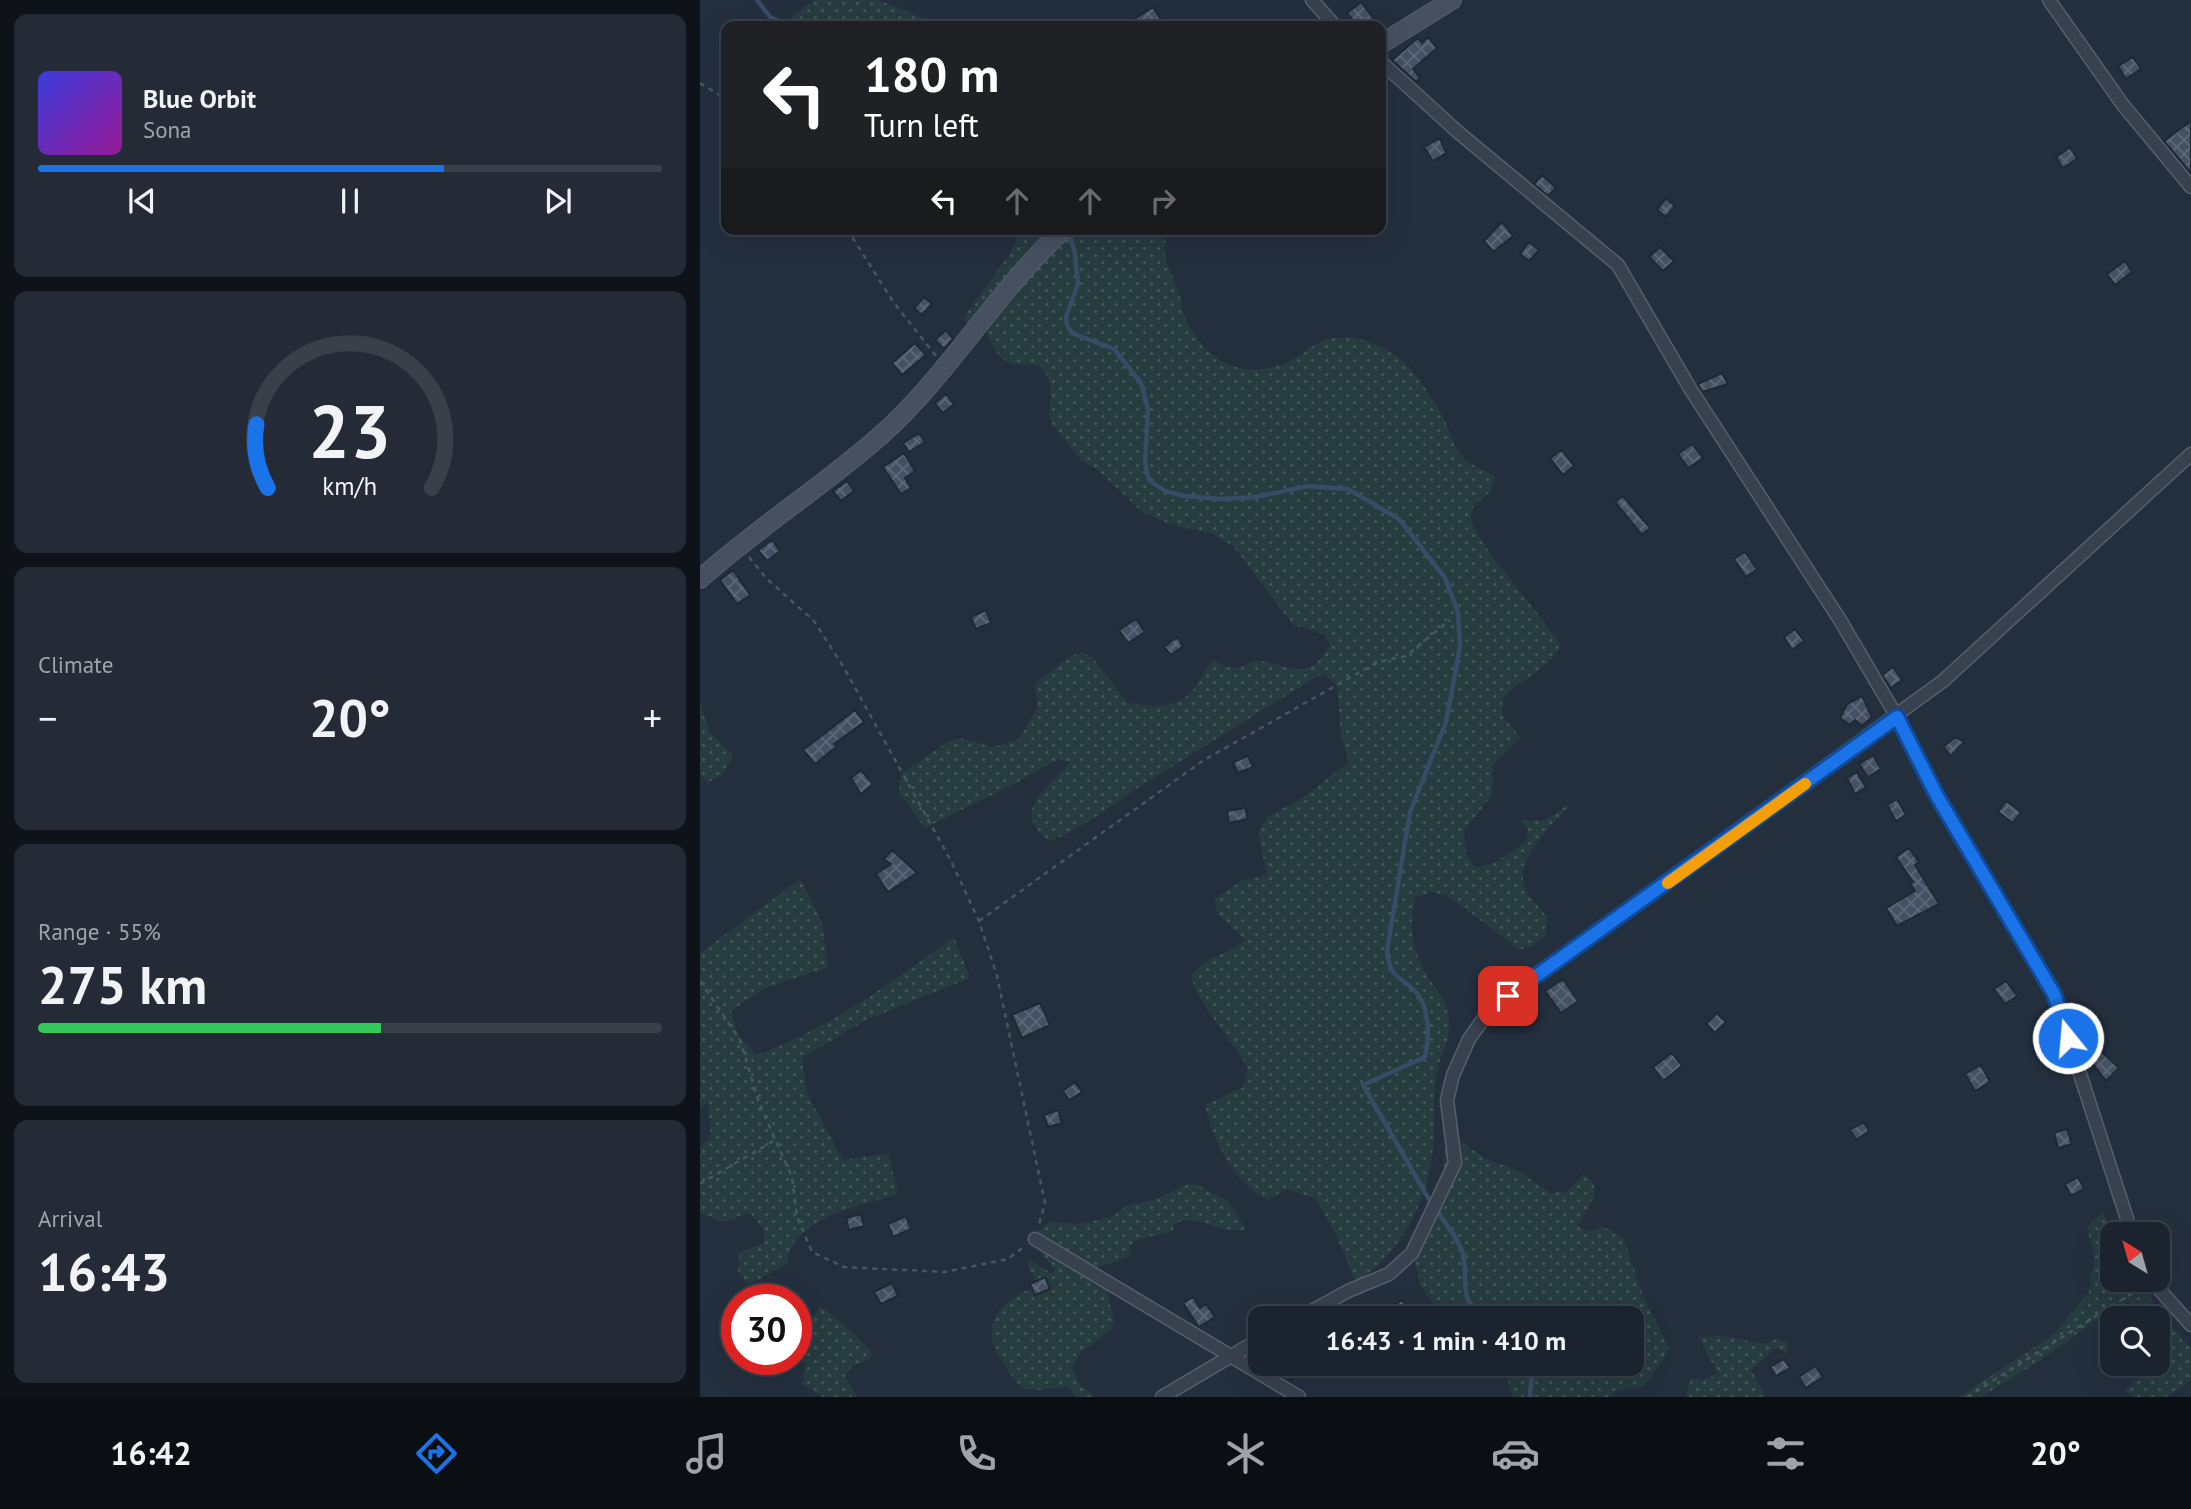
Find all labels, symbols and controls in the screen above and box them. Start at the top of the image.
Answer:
text: 180 m [864,42,999,106]
icon: left [749,49,840,140]
text: Blue Orbit [143,82,256,115]
text: Turn left [864,104,979,146]
text: Sona [143,115,192,144]
icon: previous [123,182,161,220]
icon: pause [331,182,369,220]
icon: next [539,182,577,220]
icon: left [925,182,963,220]
icon: ahead [998,182,1036,220]
icon: ahead [1071,182,1109,220]
icon: right [1144,182,1182,220]
text: 23 [309,384,391,478]
text: km/h [323,470,377,502]
text: Climate [38,650,113,679]
text: 20° [309,684,391,751]
text: − [38,693,57,742]
text: + [643,693,662,742]
text: Range · 55% [38,917,161,946]
text: 275 km [38,951,207,1018]
pin [1478,966,1538,1026]
icon: arrive [1489,977,1527,1015]
position arrow [2031,1001,2105,1075]
text: Arrival [38,1204,102,1233]
north arrow [2100,1222,2170,1292]
map controls [2100,1222,2170,1376]
text: 16:43 [38,1238,170,1305]
speed limit sign: 30 [721,1284,812,1375]
button: search [2100,1306,2170,1376]
text: 16:43 · 1 min · 410 m [1326,1324,1566,1357]
icon: directions [412,1429,461,1478]
icon: music [682,1429,731,1478]
icon: phone [952,1429,1001,1478]
icon: climate [1221,1429,1270,1478]
icon: car [1491,1429,1540,1478]
icon: filters [1761,1429,1810,1478]
text: 16:42 [110,1432,192,1474]
text: 20° [2030,1432,2081,1474]

